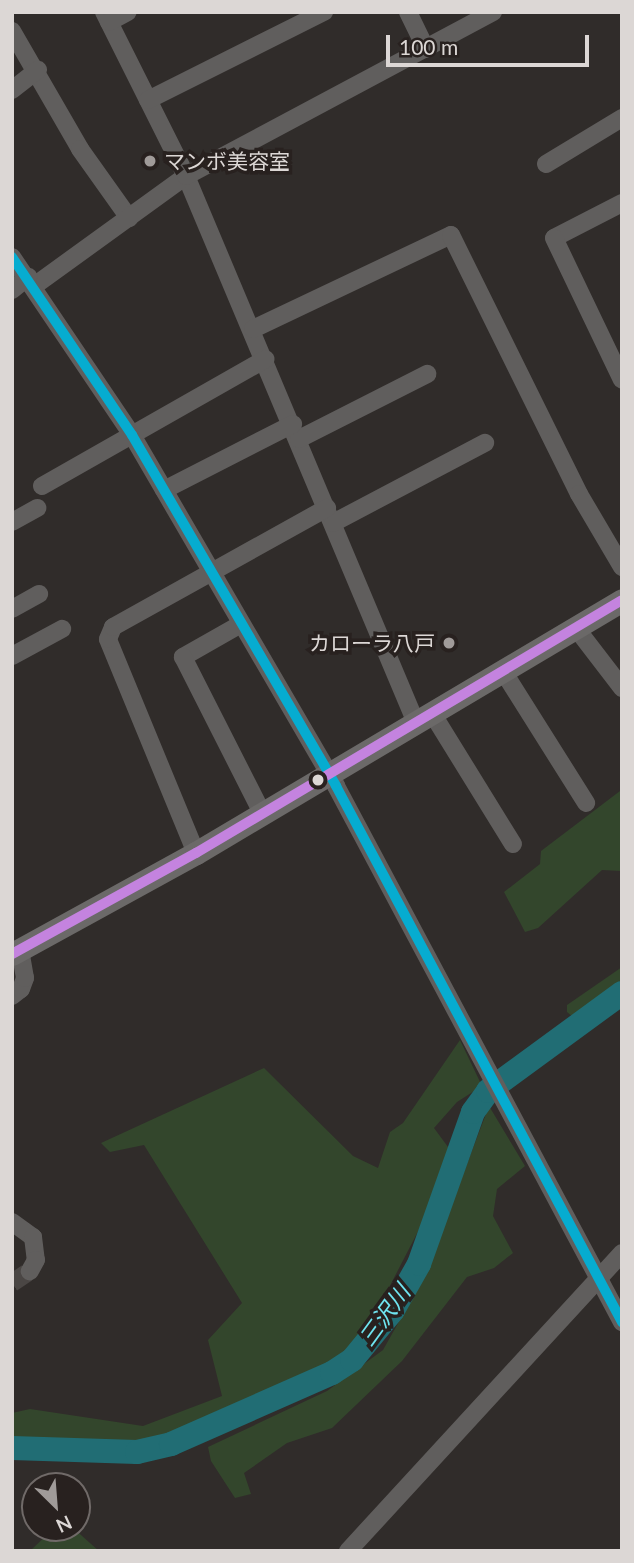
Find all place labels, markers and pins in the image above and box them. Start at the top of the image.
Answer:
place label: マンボ美容室 [164,148,290,174]
marker: マンボ美容室 [142,153,158,169]
place label: カローラ八戸 [309,630,435,656]
marker: カローラ八戸 [441,635,457,651]
unlabelled marker [311,773,325,787]

